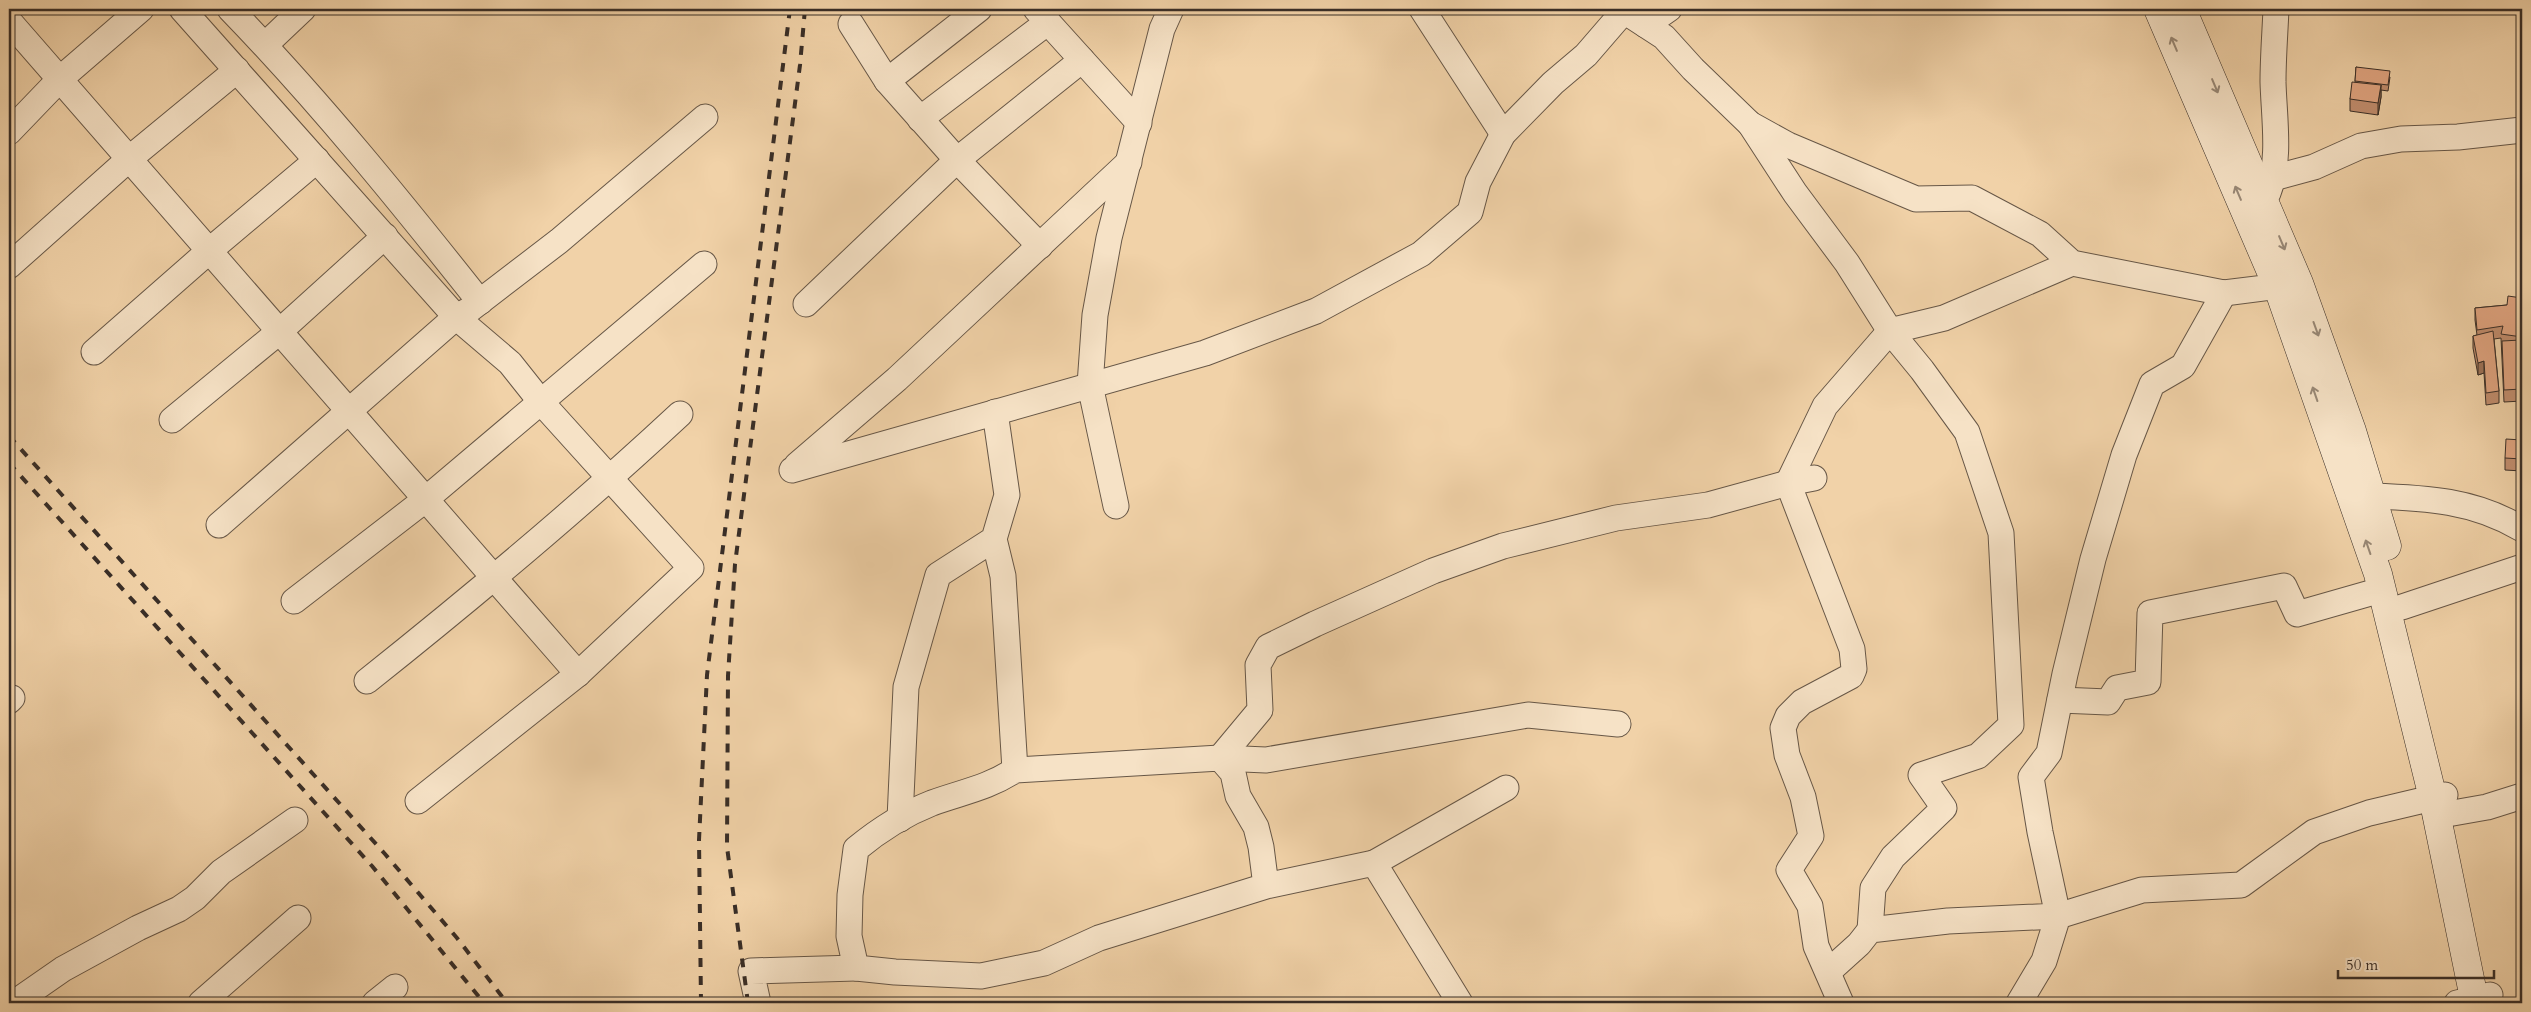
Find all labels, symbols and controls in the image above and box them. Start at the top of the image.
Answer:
one-way arrow [2168,37,2178,52]
one-way arrow [2210,78,2220,93]
one-way arrow [2233,186,2243,201]
one-way arrow [2277,235,2287,250]
one-way arrow [2311,321,2321,337]
one-way arrow [2310,386,2319,402]
one-way arrow [2363,540,2372,555]
scale bar [2338,947,2495,979]
text: 50 m [2346,955,2378,975]

